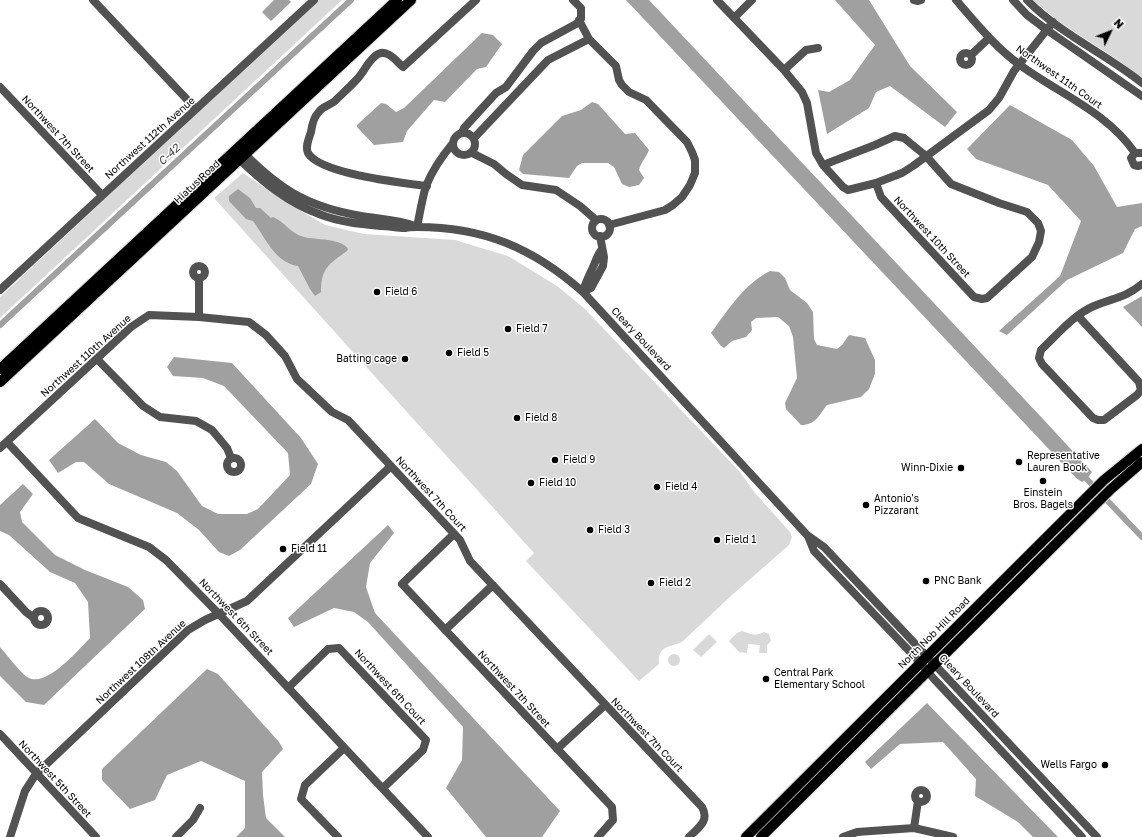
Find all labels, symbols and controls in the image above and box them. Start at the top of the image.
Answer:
north arrow [1090,12,1130,52]
text: N [1112,16,1127,31]
street label: Northwest 11th Court [1014,43,1104,111]
street label: Northwest 7th Street [19,93,97,175]
street label: Northwest 112th Avenue [103,94,197,182]
water label: C-42 [155,142,183,168]
street label: Hiatus Road [172,158,222,206]
street label: Northwest 10th Street [891,194,973,280]
place label: Field 6 [385,286,417,298]
marker: Field 6 [372,287,382,297]
street label: Cleary Boulevard [609,305,673,373]
street label: Northwest 110th Avenue [38,312,134,400]
place label: Field 7 [516,323,547,335]
marker: Field 7 [503,324,513,334]
place label: Field 5 [457,347,489,359]
marker: Field 5 [444,348,454,358]
place label: Batting cage [336,353,397,365]
marker: Batting cage [400,354,410,364]
place label: Field 8 [525,412,557,424]
marker: Field 8 [512,413,522,423]
place label: Representative Lauren Book [1027,450,1100,474]
street label: Northwest 7th Court [393,454,469,534]
place label: Field 9 [563,454,595,466]
marker: Field 9 [550,455,560,465]
marker: Representative Lauren Book [1014,457,1024,467]
place label: Winn-Dixie [901,462,953,474]
marker: Winn-Dixie [956,463,966,473]
marker: Einstein Bros. Bagels [1038,476,1048,486]
place label: Field 10 [539,477,576,489]
marker: Field 10 [526,478,536,488]
place label: Field 4 [665,481,697,493]
marker: Field 4 [652,482,662,492]
place label: Einstein Bros. Bagels [1013,487,1073,510]
place label: Antonio's Pizzarant [874,493,919,516]
marker: Antonio's Pizzarant [861,500,871,510]
place label: Field 3 [598,524,630,536]
marker: Field 3 [585,525,595,535]
place label: Field 1 [725,534,756,546]
marker: Field 1 [712,535,722,545]
place label: Field 11 [291,543,327,555]
marker: Field 11 [278,544,288,554]
place label: PNC Bank [934,575,982,587]
street label: Northwest 6th Street [196,576,276,658]
marker: PNC Bank [921,576,931,586]
place label: Field 2 [659,577,691,589]
marker: Field 2 [646,578,656,588]
street label: North Nob Hill Road [896,595,972,671]
street label: Northwest 108th Avenue [94,617,188,707]
street label: Northwest 6th Court [352,647,428,727]
street label: Northwest 7th Street [475,648,553,730]
street label: Cleary Boulevard [937,652,1001,720]
place label: Central Park Elementary School [774,667,865,690]
marker: Central Park Elementary School [761,674,771,684]
street label: Northwest 7th Court [609,695,685,775]
street label: Northwest 5th Street [16,738,94,820]
place label: Wells Fargo [1040,759,1097,771]
marker: Wells Fargo [1100,760,1110,770]

